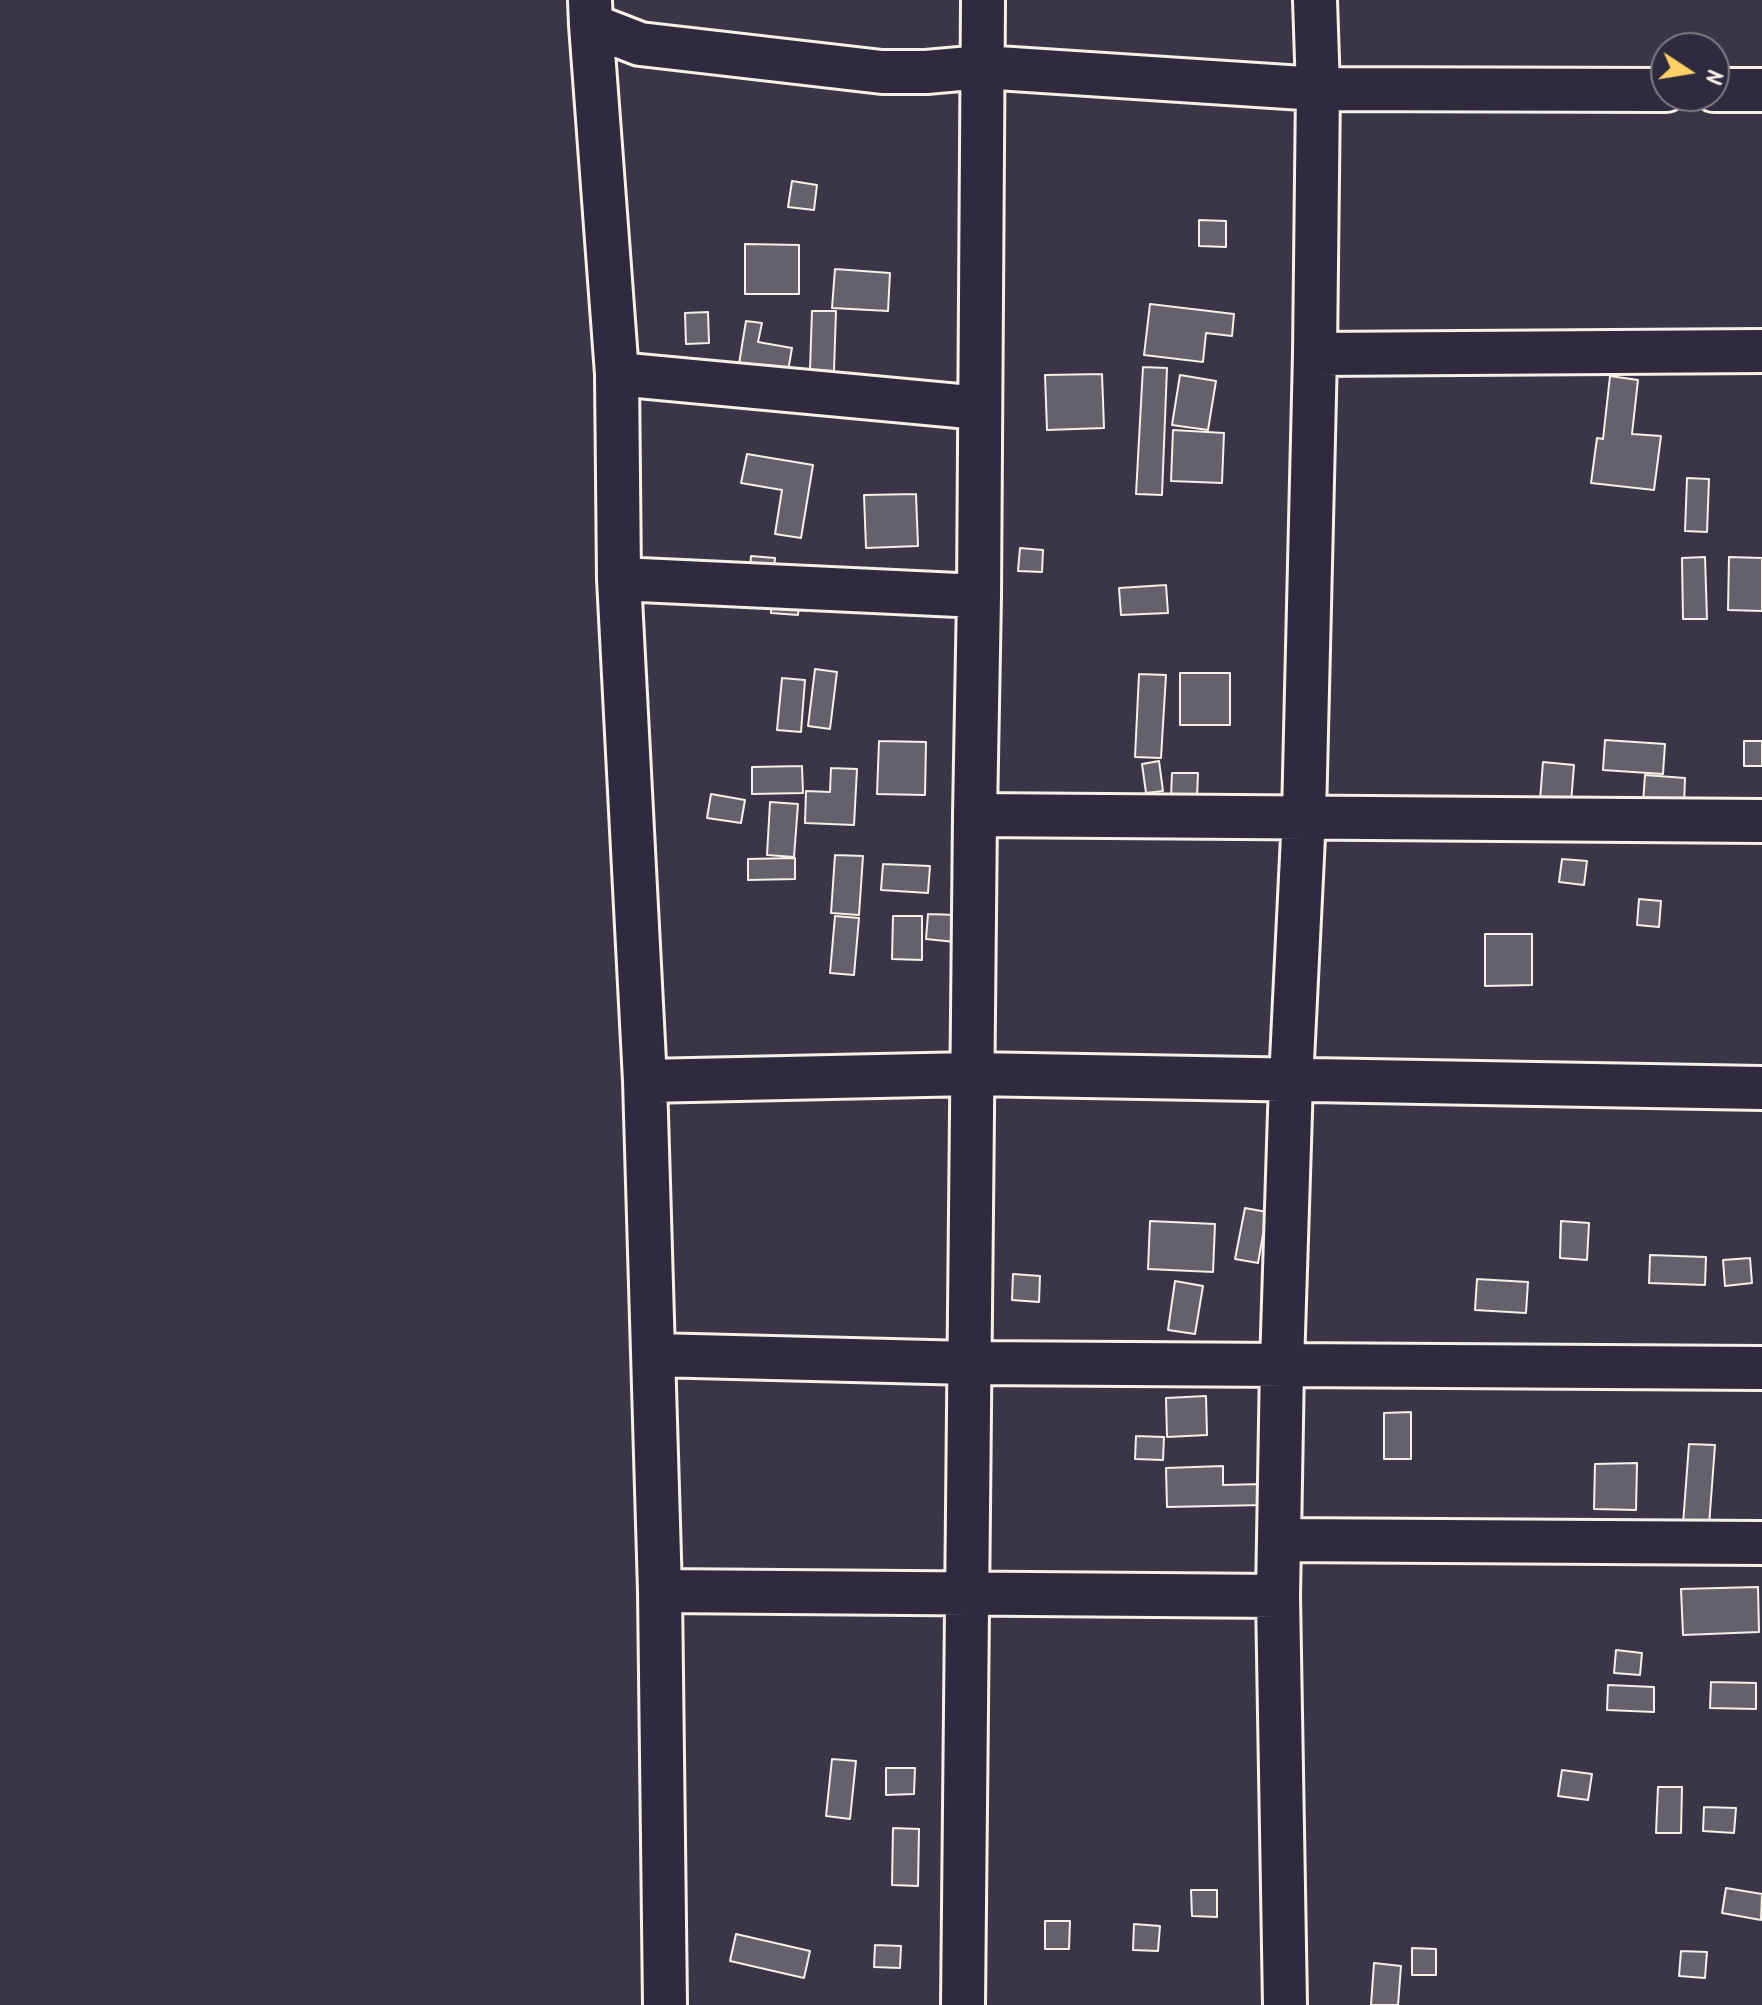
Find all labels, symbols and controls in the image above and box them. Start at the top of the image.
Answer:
north arrow [1650,32,1730,112]
text: N [1693,66,1731,87]

